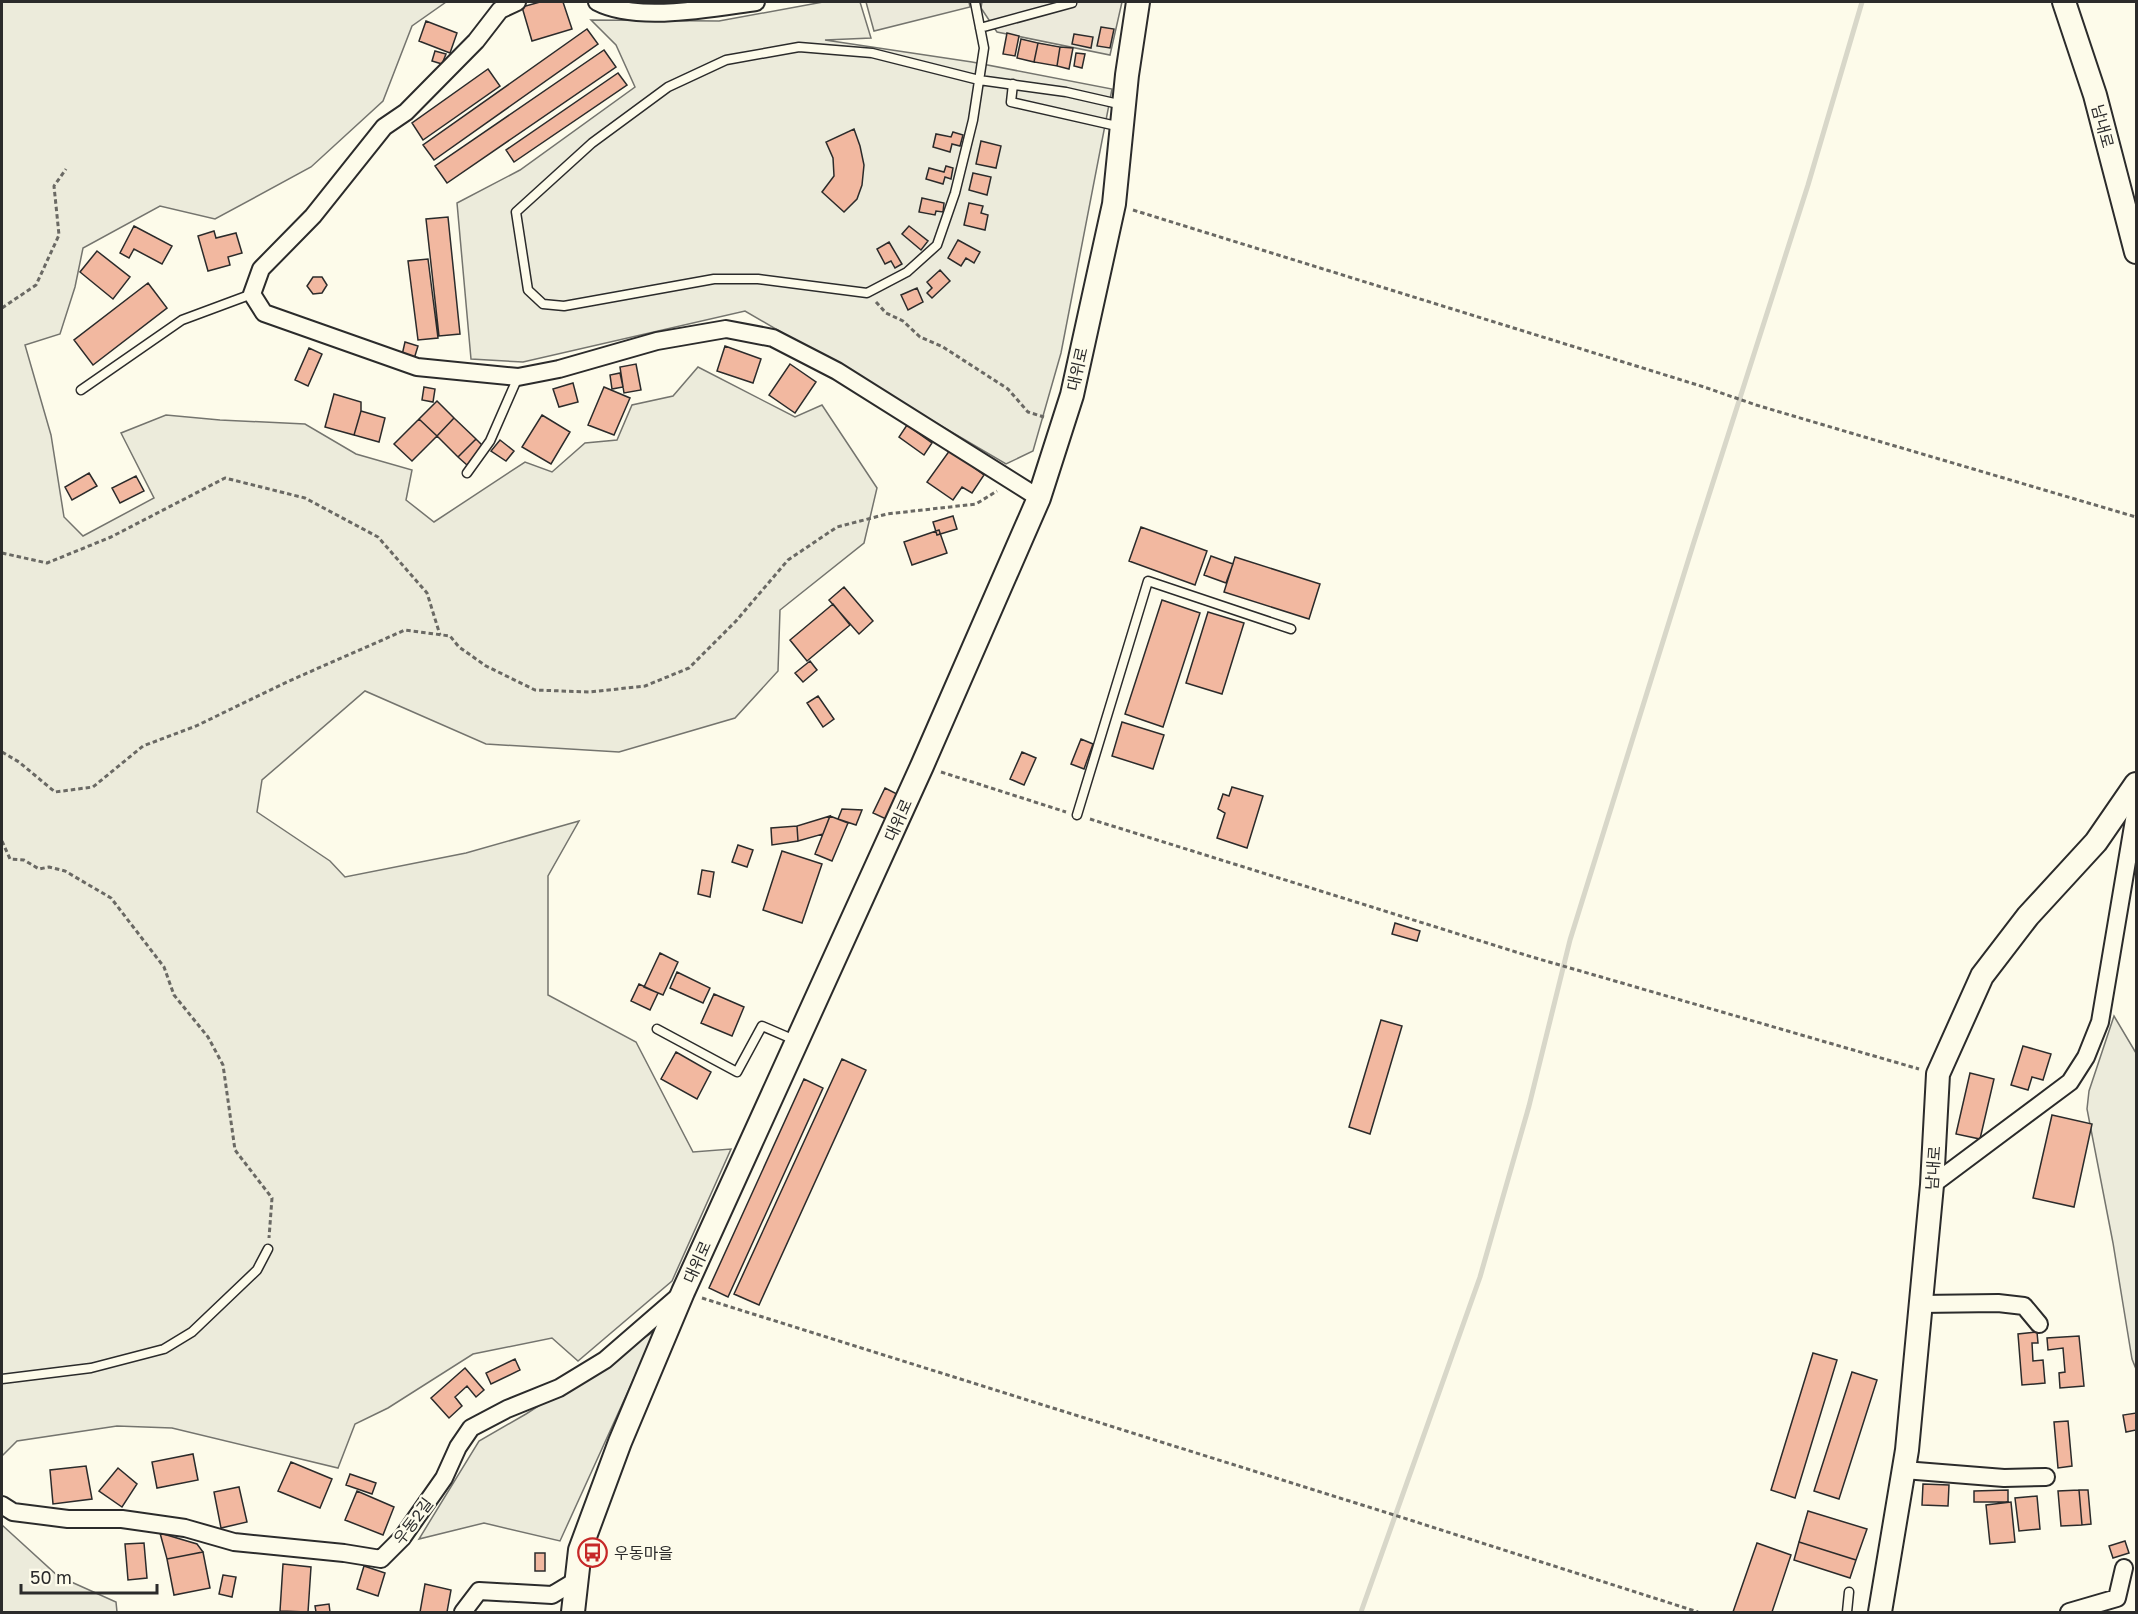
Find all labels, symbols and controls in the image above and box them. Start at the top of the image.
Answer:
street label: 남내로 [2088,102,2118,150]
street label: 대위로 [1062,345,1092,393]
street label: 대위로 [880,796,916,844]
street label: 남내로 [1921,1145,1945,1191]
street label: 대위로 [679,1238,715,1286]
street label: 우동2길 [389,1494,437,1548]
bus stop icon: 우동마을 [577,1537,609,1569]
place label: 우동마을 [614,1543,673,1563]
scale bar [21,1557,158,1595]
text: 50 m [30,1566,72,1588]

